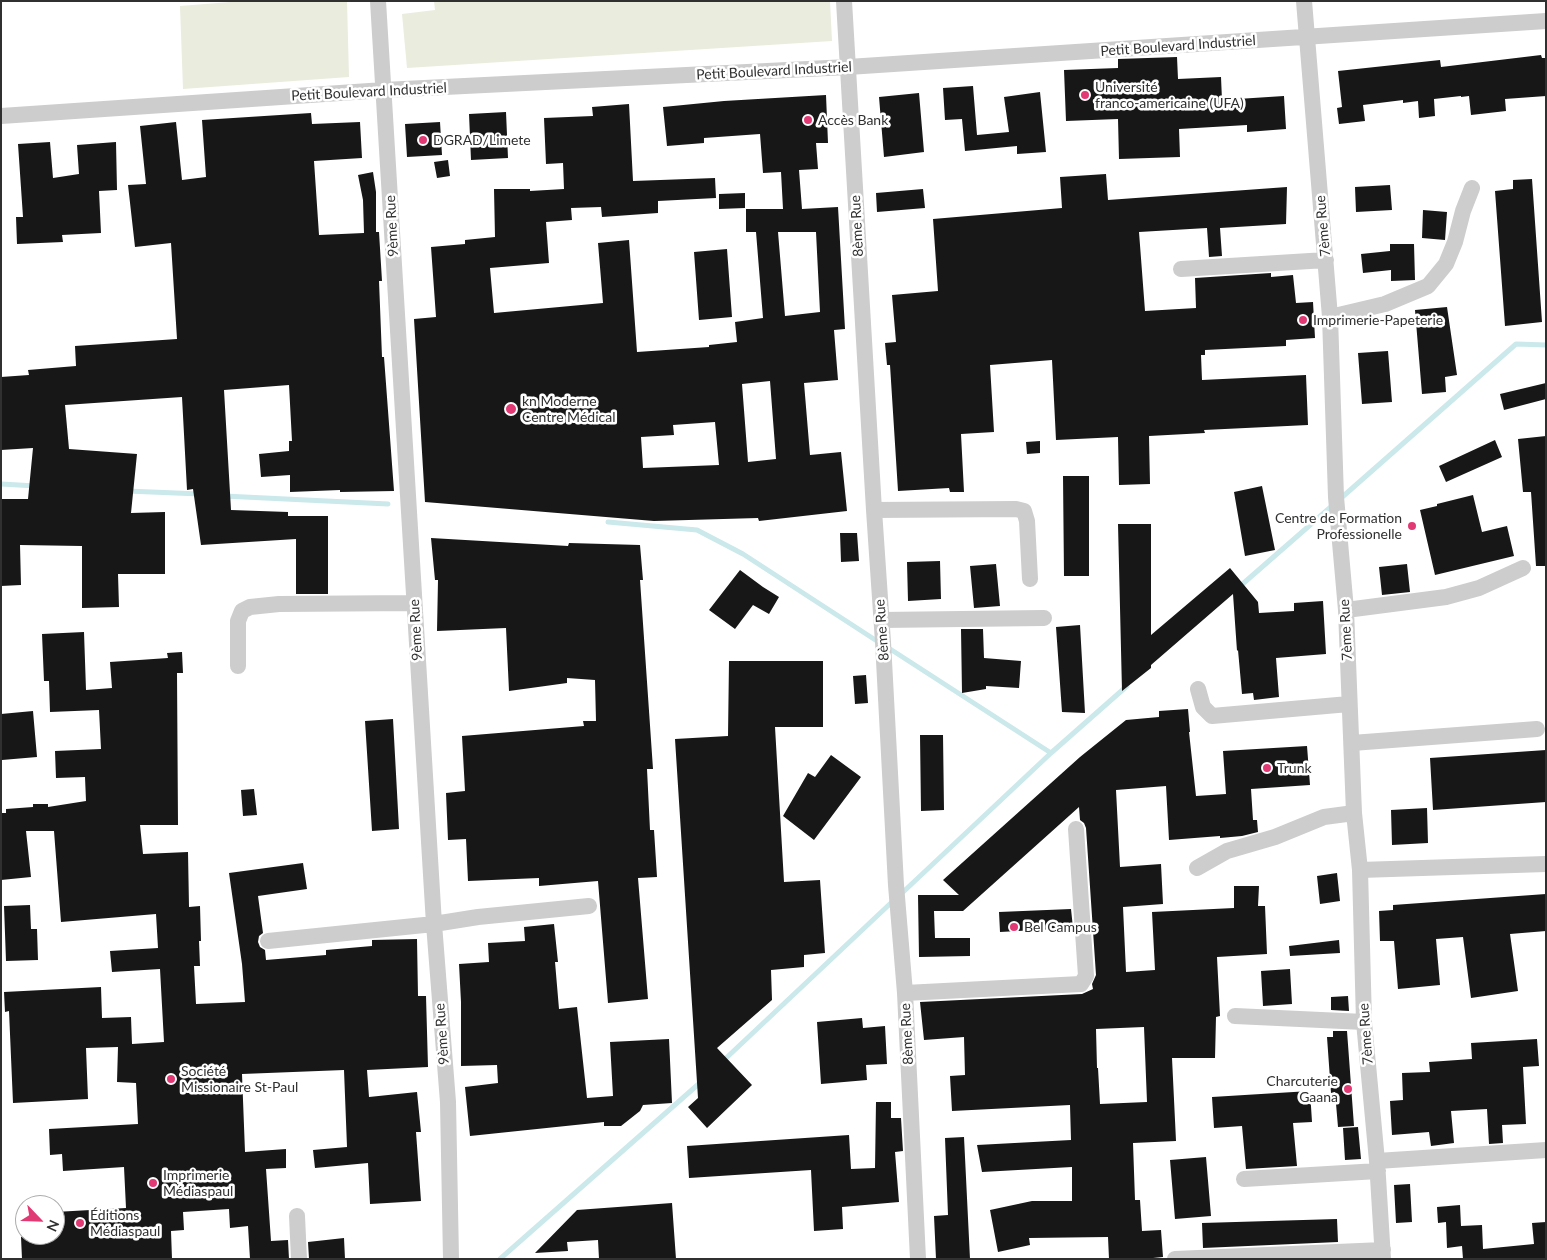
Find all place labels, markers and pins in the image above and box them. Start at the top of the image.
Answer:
place label: Université franco-americaine (UFA) [1095,79,1244,111]
marker: Université franco-americaine (UFA) [1079,89,1091,101]
place label: Accès Bank [818,112,888,128]
marker: Accès Bank [802,114,814,126]
place label: DGRAD/Limete [433,132,531,148]
marker: DGRAD/Limete [417,134,429,146]
place label: Imprimerie-Papeterie [1313,312,1443,328]
marker: Imprimerie-Papeterie [1297,314,1309,326]
place label: kn Moderne Centre Médical [522,393,615,426]
marker: kn Moderne Centre Médical [504,402,518,416]
place label: Centre de Formation Professionelle [1275,510,1402,542]
marker: Centre de Formation Professionelle [1406,520,1418,532]
place label: Trunk [1277,760,1312,776]
marker: Trunk [1261,762,1273,774]
place label: Bel Campus [1024,919,1097,935]
marker: Bel Campus [1008,921,1020,933]
place label: Société Missionaire St-Paul [181,1063,298,1096]
marker: Société Missionaire St-Paul [165,1073,177,1085]
place label: Charcuterie Gaana [1266,1073,1338,1106]
marker: Charcuterie Gaana [1342,1083,1354,1095]
place label: Imprimerie Médiaspaul [163,1167,233,1200]
marker: Imprimerie Médiaspaul [147,1177,159,1189]
place label: Éditions Médiaspaul [90,1207,160,1240]
marker: Éditions Médiaspaul [74,1217,86,1229]

